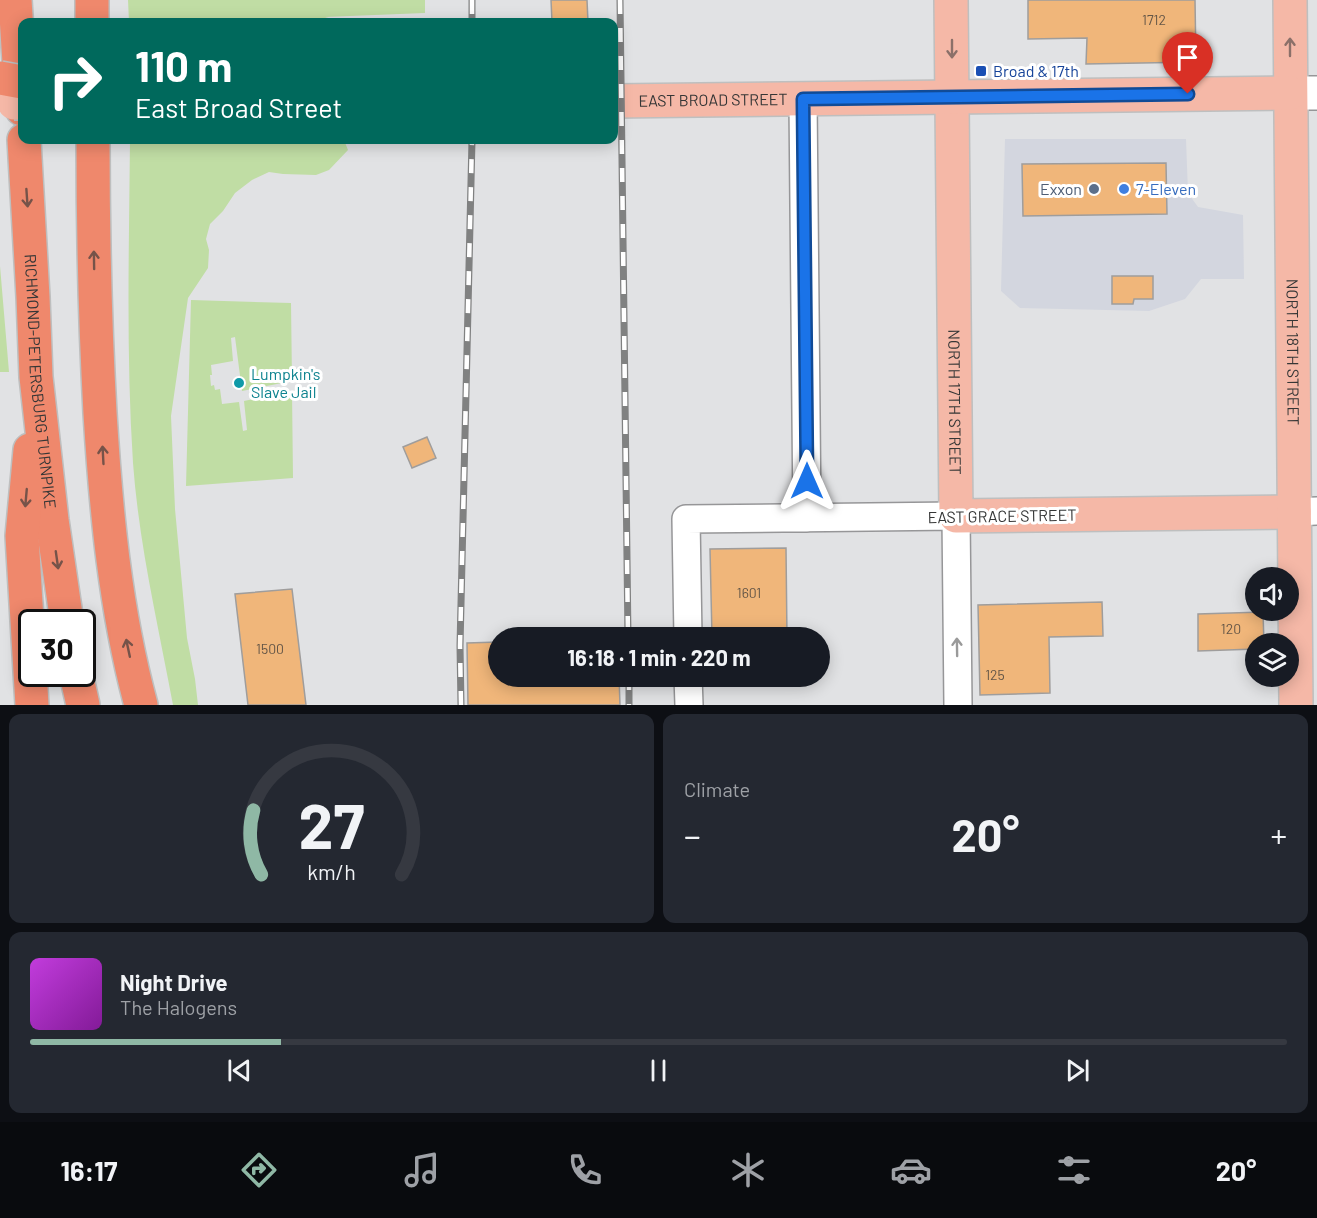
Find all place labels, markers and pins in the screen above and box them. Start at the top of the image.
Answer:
pin [1162,32,1213,94]
place label: Broad & 17th [993,61,1079,80]
marker: Broad & 17th [974,64,988,78]
place label: Exxon [1040,179,1082,198]
place label: 7-Eleven [1136,179,1196,198]
marker: Exxon [1087,182,1101,196]
marker: 7-Eleven [1117,182,1131,196]
place label: Lumpkin's Slave Jail [251,364,320,401]
marker: Lumpkin's Slave Jail [232,376,246,390]

